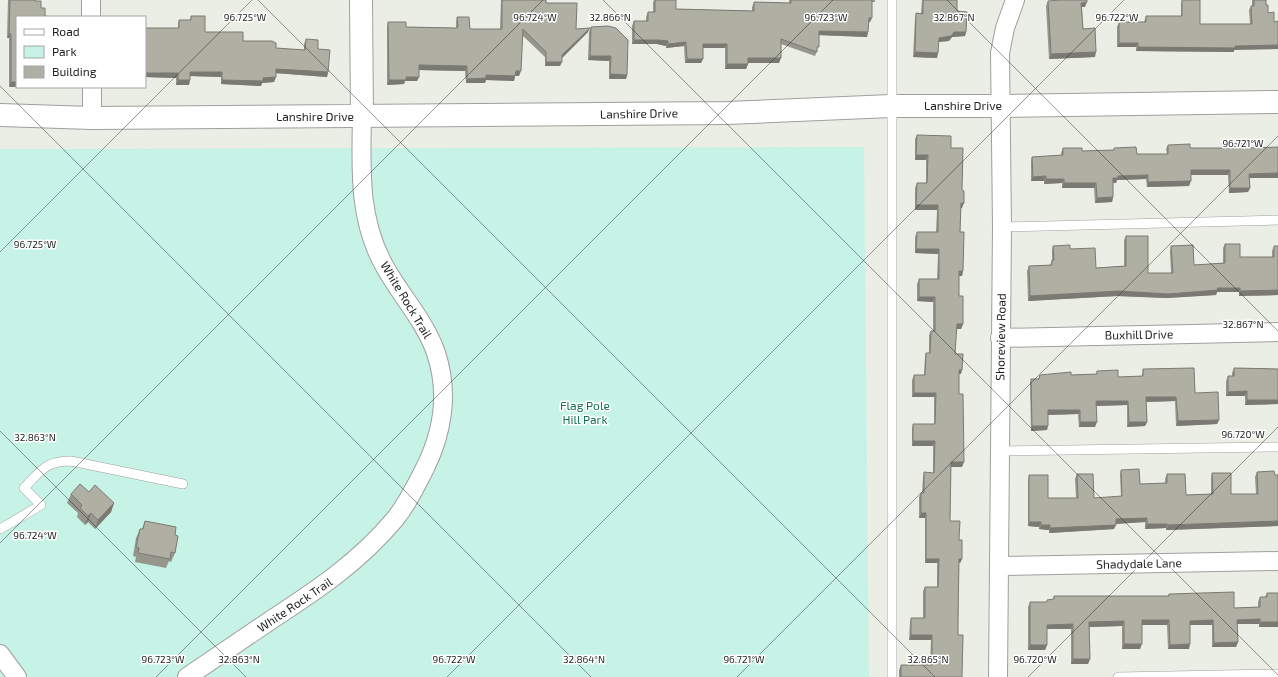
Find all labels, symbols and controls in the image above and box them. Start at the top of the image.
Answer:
text: 96.725°W [224,11,267,23]
text: 96.724°W [513,11,557,23]
text: 32.866°N [589,11,631,23]
text: 96.723°W [805,11,848,23]
text: 32.867°N [933,11,975,23]
text: 96.722°W [1096,11,1139,23]
legend [16,16,146,88]
text: Road [52,24,80,38]
text: Park [52,44,77,58]
text: Building [52,64,97,78]
street label: Lanshire Drive [924,98,1002,112]
street label: Lanshire Drive [600,105,678,121]
street label: Lanshire Drive [276,109,354,123]
text: 96.721°W [1222,137,1264,149]
text: 96.725°W [14,238,57,250]
street label: White Rock Trail [378,258,436,341]
street label: Shoreview Road [992,293,1008,381]
text: 32.867°N [1222,318,1264,330]
street label: Buxhill Drive [1105,326,1173,342]
park label: Flag Pole Hill Park [560,398,610,426]
text: 96.720°W [1221,428,1265,440]
text: 32.863°N [14,431,56,443]
text: 96.724°W [13,529,57,541]
street label: Shadydale Lane [1096,555,1182,571]
street label: White Rock Trail [254,574,335,634]
text: 96.723°W [142,653,185,665]
text: 32.863°N [218,653,260,665]
text: 96.722°W [433,653,476,665]
text: 32.864°N [563,653,605,665]
text: 96.721°W [723,653,765,665]
text: 32.865°N [907,653,949,665]
text: 96.720°W [1013,653,1057,665]

